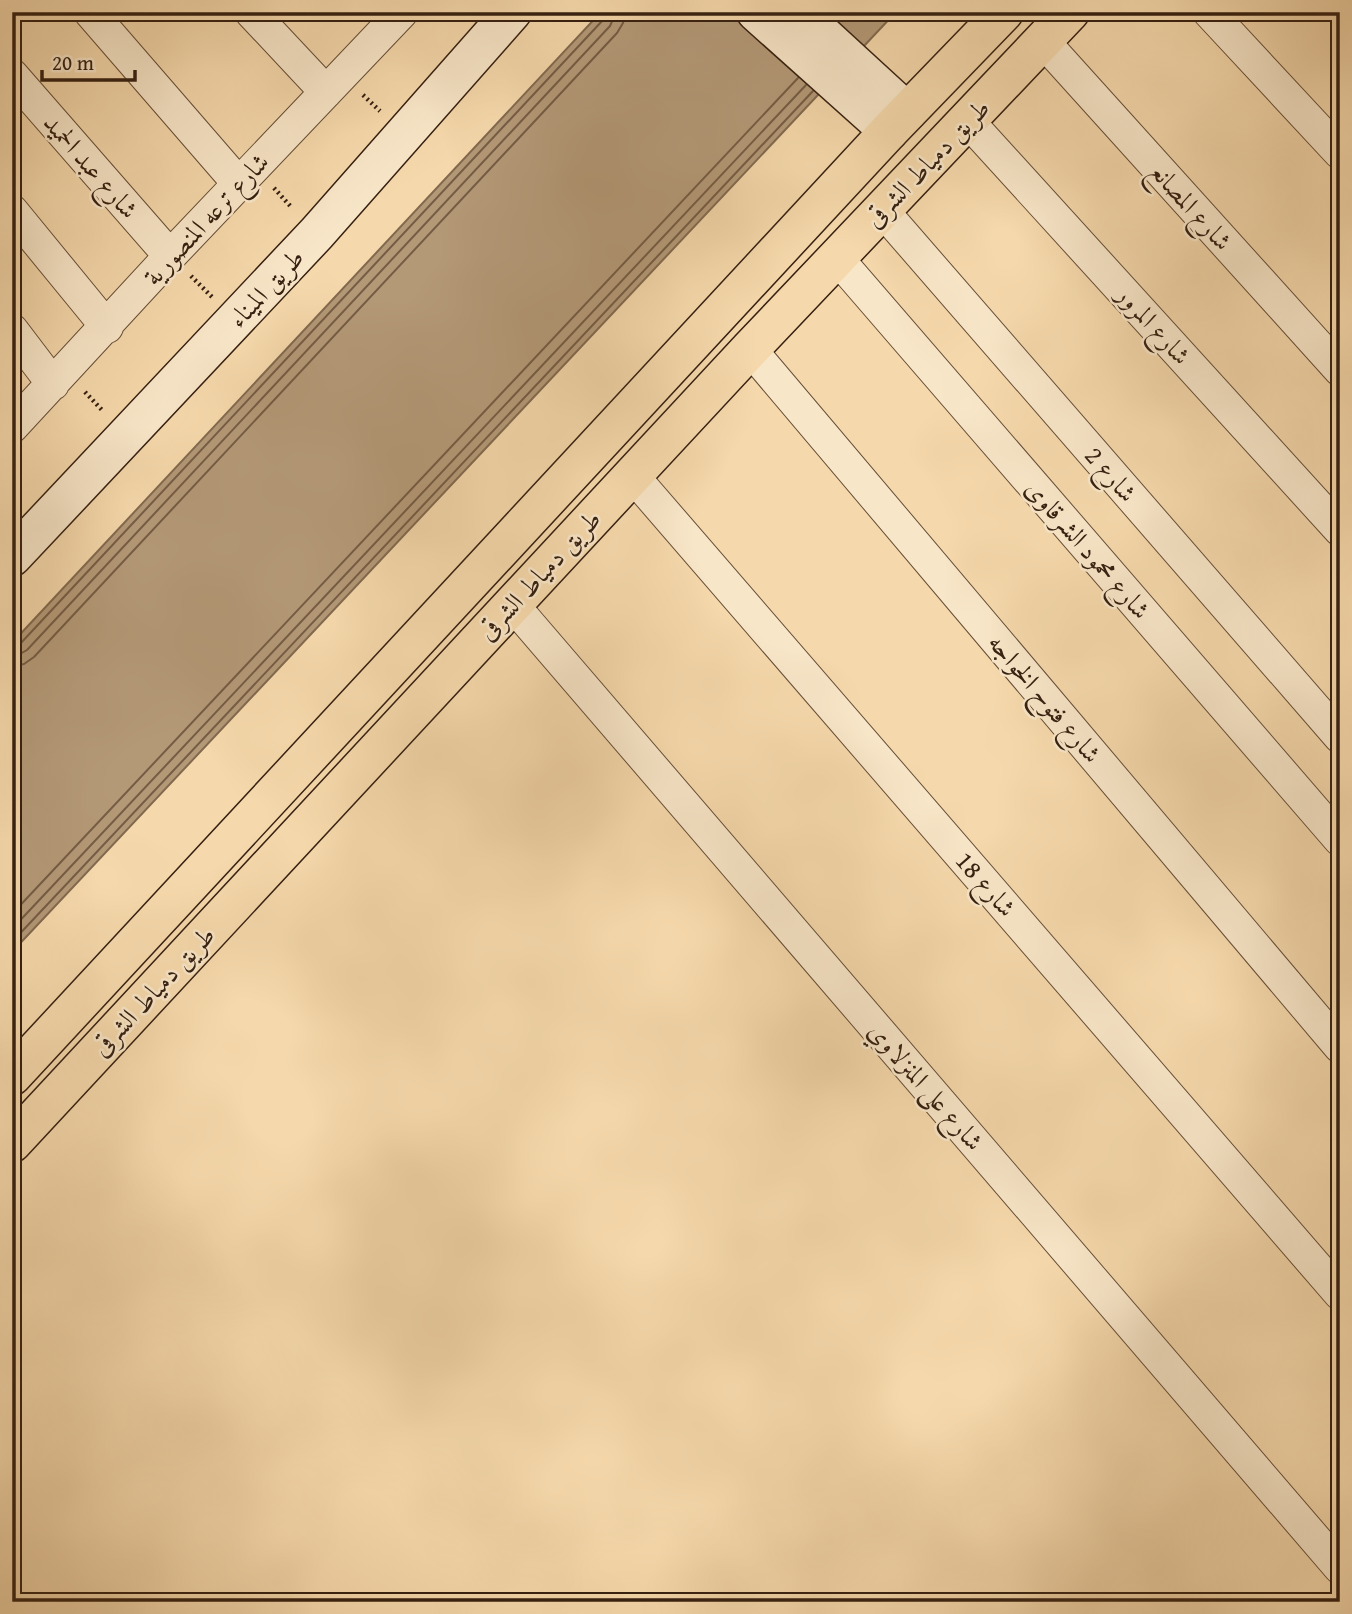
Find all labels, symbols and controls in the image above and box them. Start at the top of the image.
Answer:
scale bar [42,38,135,82]
text: 20 m [52,47,94,78]
street label: طريق دمياط الشرقى [855,89,999,236]
street label: شارع عبد الحميد [32,104,148,229]
street label: شارع ترعه المنصورية [133,143,280,296]
street label: شارع المصانع [1137,152,1242,262]
street label: طريق الميناء [218,239,313,336]
street label: شارع المرور [1104,274,1201,375]
street label: شارع 2 [1074,437,1147,512]
street label: شارع محمود الشرقاوى [1014,470,1160,629]
street label: طريق دمياط الشرقى [468,500,610,649]
street label: شارع فتوح الخواجه [976,624,1111,774]
street label: شارع 18 [944,842,1026,927]
street label: طريق دمياط الشرقى [82,916,224,1065]
street label: شارع على المنزلاوي [857,1012,994,1161]

